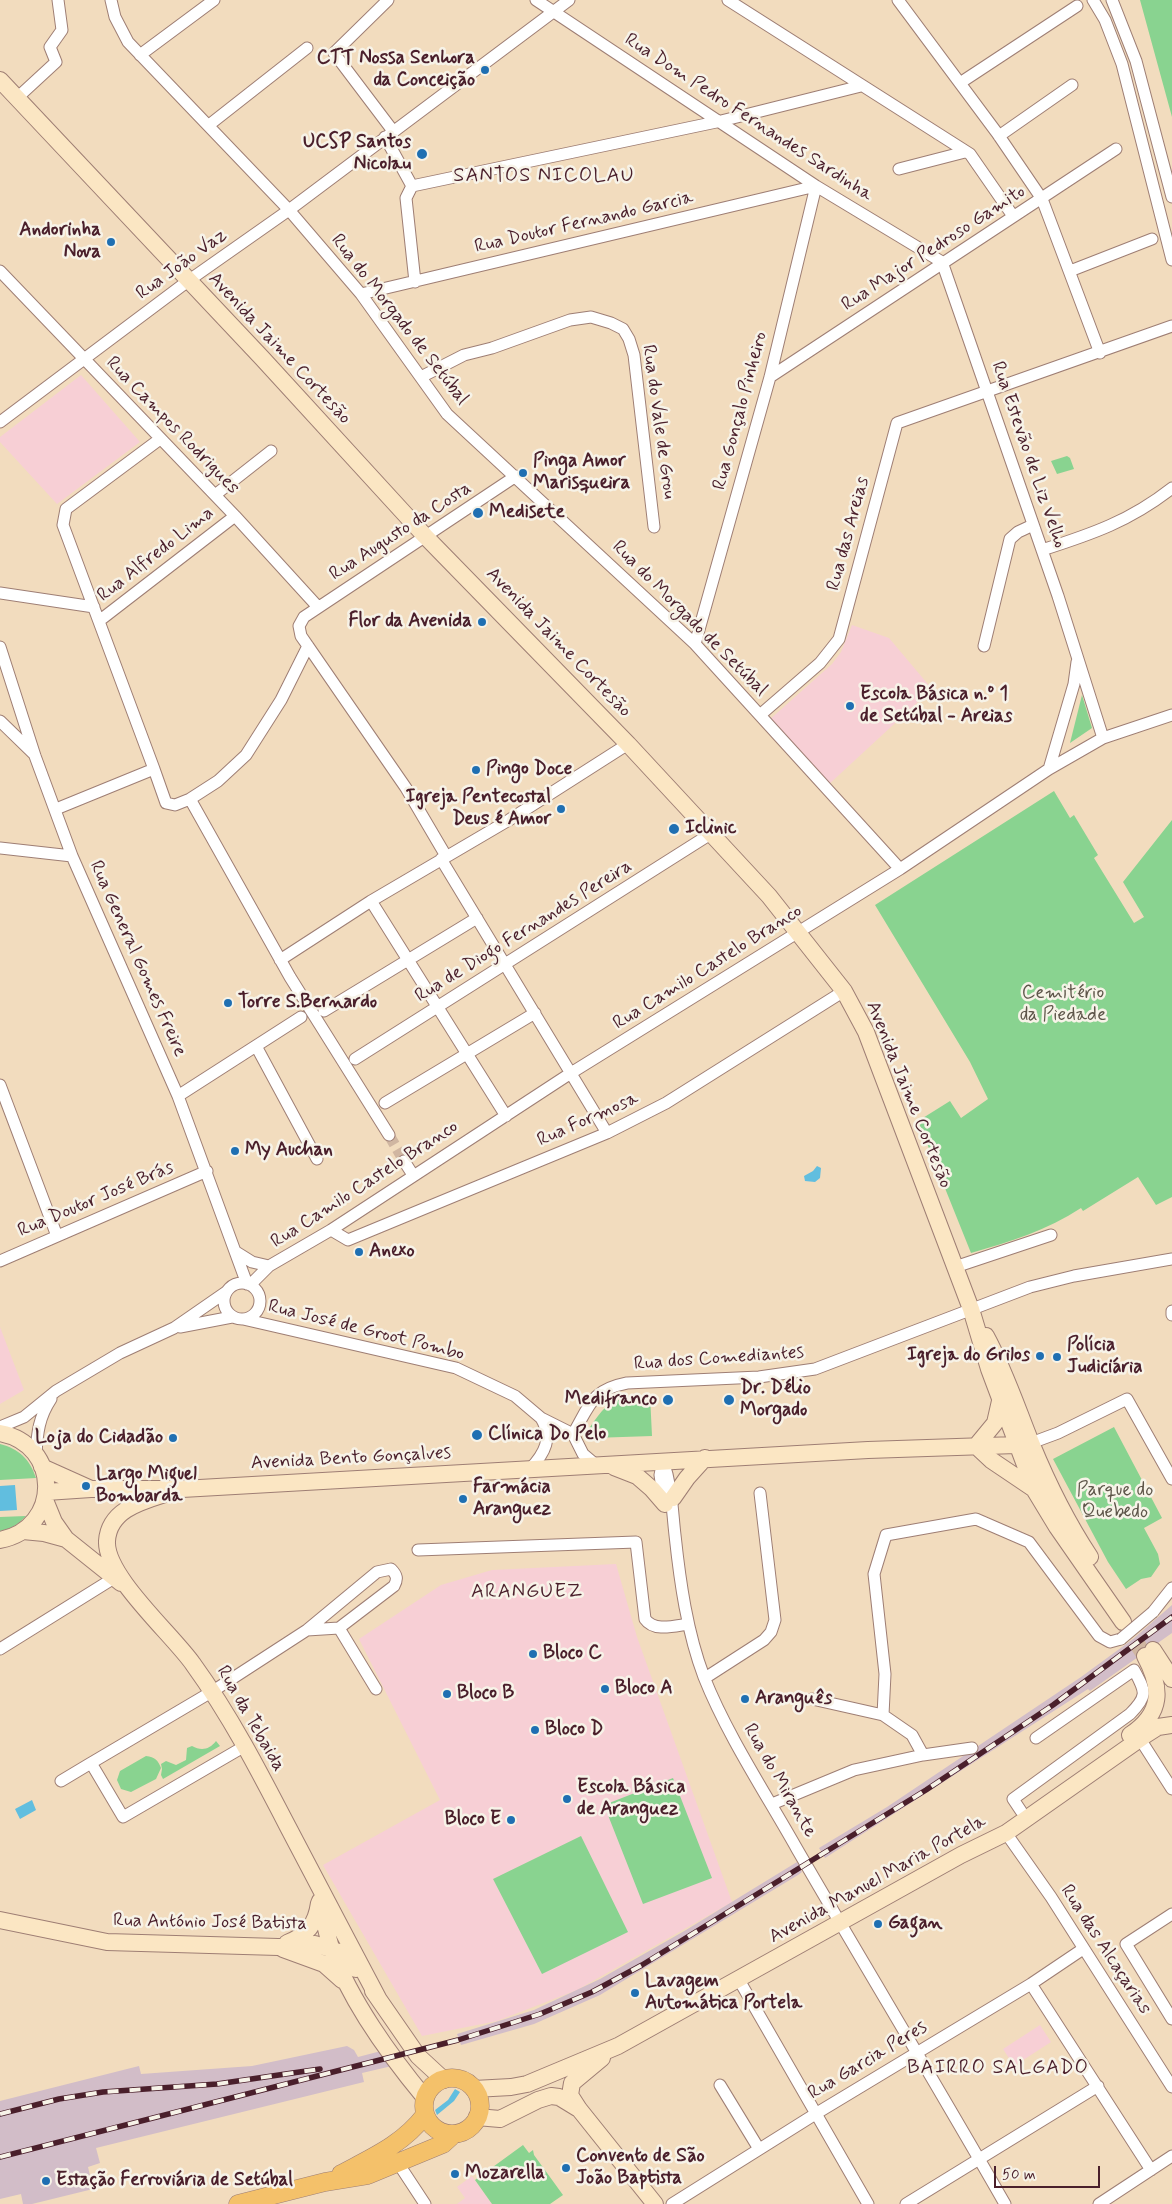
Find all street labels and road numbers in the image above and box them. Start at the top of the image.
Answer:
street label: Rua Dom Pedro Fernandes Sardinha [620,29,876,207]
street label: Rua Major Pedroso Gamito [838,181,1030,317]
street label: Rua Doutor Fernando Garcia [472,187,696,259]
street label: Rua João Vaz [132,224,232,306]
street label: Rua do Morgado de Setúbal [325,230,473,410]
street label: Avenida Jaime Cortesão [203,268,355,430]
street label: Rua Gonçalo Pinheiro [709,329,773,493]
street label: Rua do Vale de Grou [636,343,680,501]
street label: Rua Campos Rodrigues [100,352,244,500]
street label: Rua Estevão de Liz Velho [985,359,1071,551]
street label: Rua das Areias [823,475,875,593]
street label: Rua Augusto da Costa [326,478,476,586]
street label: Rua Alfredo Lima [93,502,219,608]
street label: Rua do Morgado de Setúbal [606,536,772,702]
street label: Avenida Jaime Cortesão [480,563,636,723]
street label: Rua de Diogo Fernandes Pereira [411,856,637,1008]
street label: Rua General Gomes Freire [83,857,191,1061]
street label: Rua Camilo Castelo Branco [609,900,807,1036]
street label: Avenida Jaime Cortesão [860,998,956,1192]
street label: Rua Formosa [534,1088,642,1152]
street label: Rua Camilo Castelo Branco [267,1116,463,1254]
street label: Rua Doutor José Brás [15,1157,177,1243]
street label: Rua José de Groot Pombo [265,1296,467,1366]
street label: Rua dos Comediantes [633,1342,805,1376]
street label: Avenida Bento Gonçalves [250,1442,452,1476]
street label: Rua da Tebaida [211,1662,289,1776]
street label: Rua do Mirante [737,1720,821,1842]
street label: Avenida Manuel Maria Portela [766,1811,990,1949]
street label: Rua das Alcaçarias [1055,1881,1155,2019]
street label: Rua António José Batista [113,1910,307,1936]
street label: Rua Garcia Peres [804,2016,932,2106]

